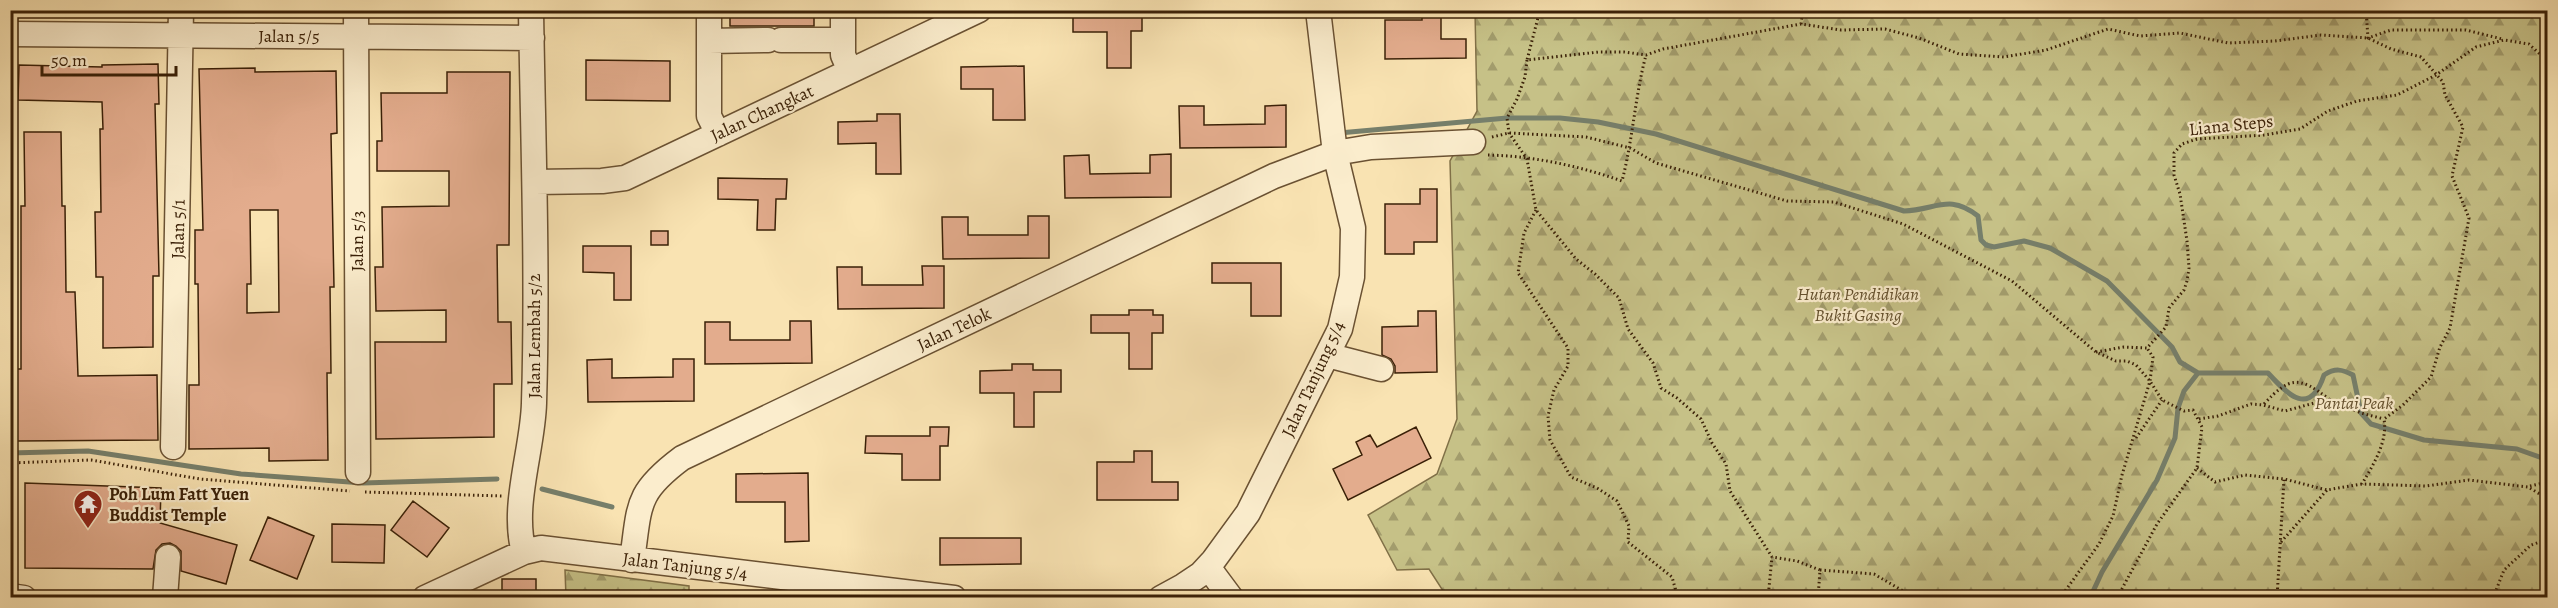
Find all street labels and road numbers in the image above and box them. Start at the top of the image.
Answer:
street label: Jalan 5/5 [258,24,320,48]
street label: Jalan Changkat [707,79,817,147]
street label: Liana Steps [2188,109,2274,141]
street label: Jalan 5/1 [165,199,191,259]
street label: Jalan 5/3 [345,210,369,272]
street label: Jalan Lembah 5/2 [522,273,546,399]
street label: Jalan Telok [913,301,995,357]
street label: Jalan Tanjung 5/4 [1276,317,1350,441]
street label: Jalan Tanjung 5/4 [621,546,749,586]

